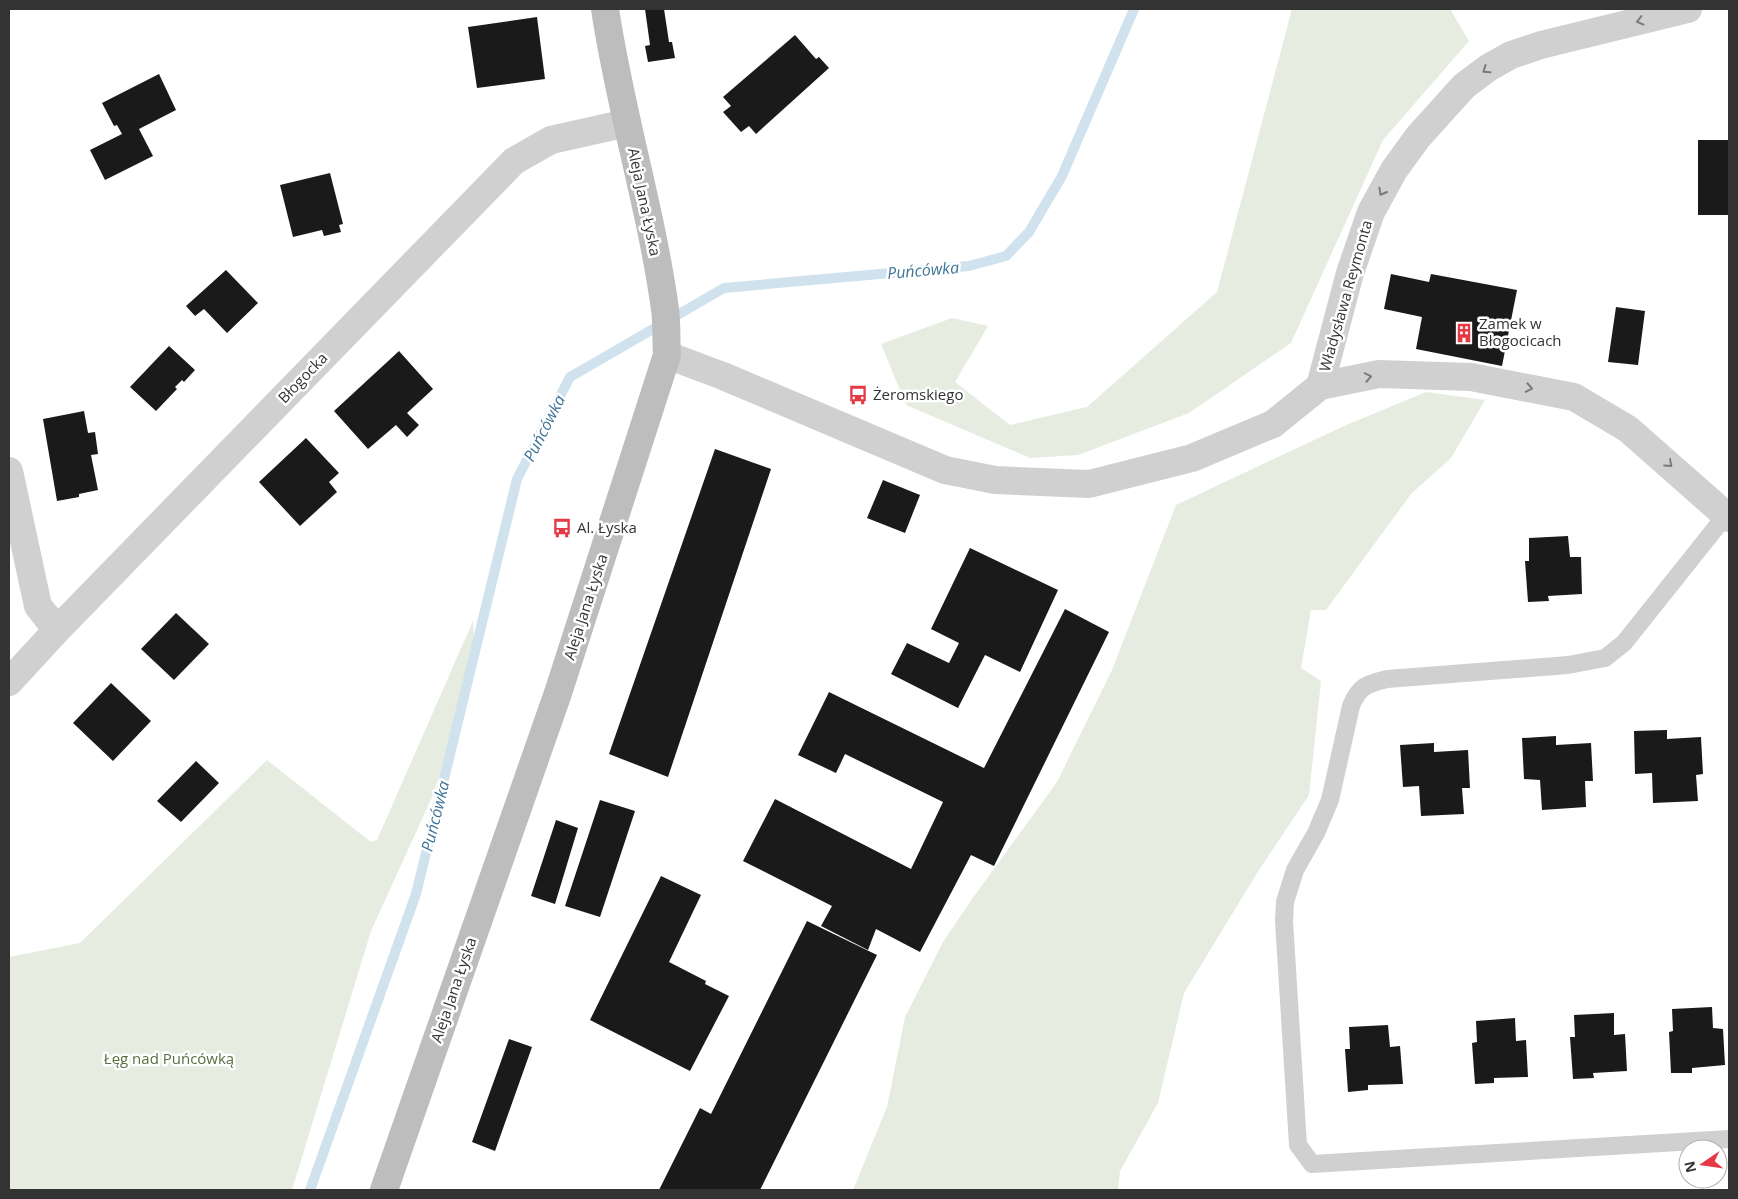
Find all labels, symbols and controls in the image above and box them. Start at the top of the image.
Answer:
one-way arrow [1637,15,1645,25]
one-way arrow [1483,64,1492,73]
street label: Aleja Jana Łyska [624,146,666,258]
one-way arrow [1378,187,1388,196]
street label: Władysława Reymonta [1314,218,1376,374]
water label: Puńcówka [886,256,960,284]
place label: Zamek w Błogocicach [1479,313,1562,350]
building icon: Zamek w Błogocicach [1453,322,1475,344]
street label: Błogocka [273,348,331,407]
one-way arrow [1364,372,1372,382]
one-way arrow [1525,383,1534,393]
bus stop icon: Żeromskiego [847,384,869,406]
place label: Żeromskiego [873,384,963,404]
water label: Puńcówka [518,391,570,465]
one-way arrow [1663,459,1672,468]
bus stop icon: Al. Łyska [551,517,573,539]
place label: Al. Łyska [577,517,637,537]
street label: Aleja Jana Łyska [559,551,612,662]
water label: Puńcówka [416,778,454,854]
street label: Aleja Jana Łyska [426,934,480,1045]
park label: Łęg nad Puńcówką [104,1048,234,1068]
north arrow [1678,1139,1728,1189]
text: N [1679,1159,1700,1175]

